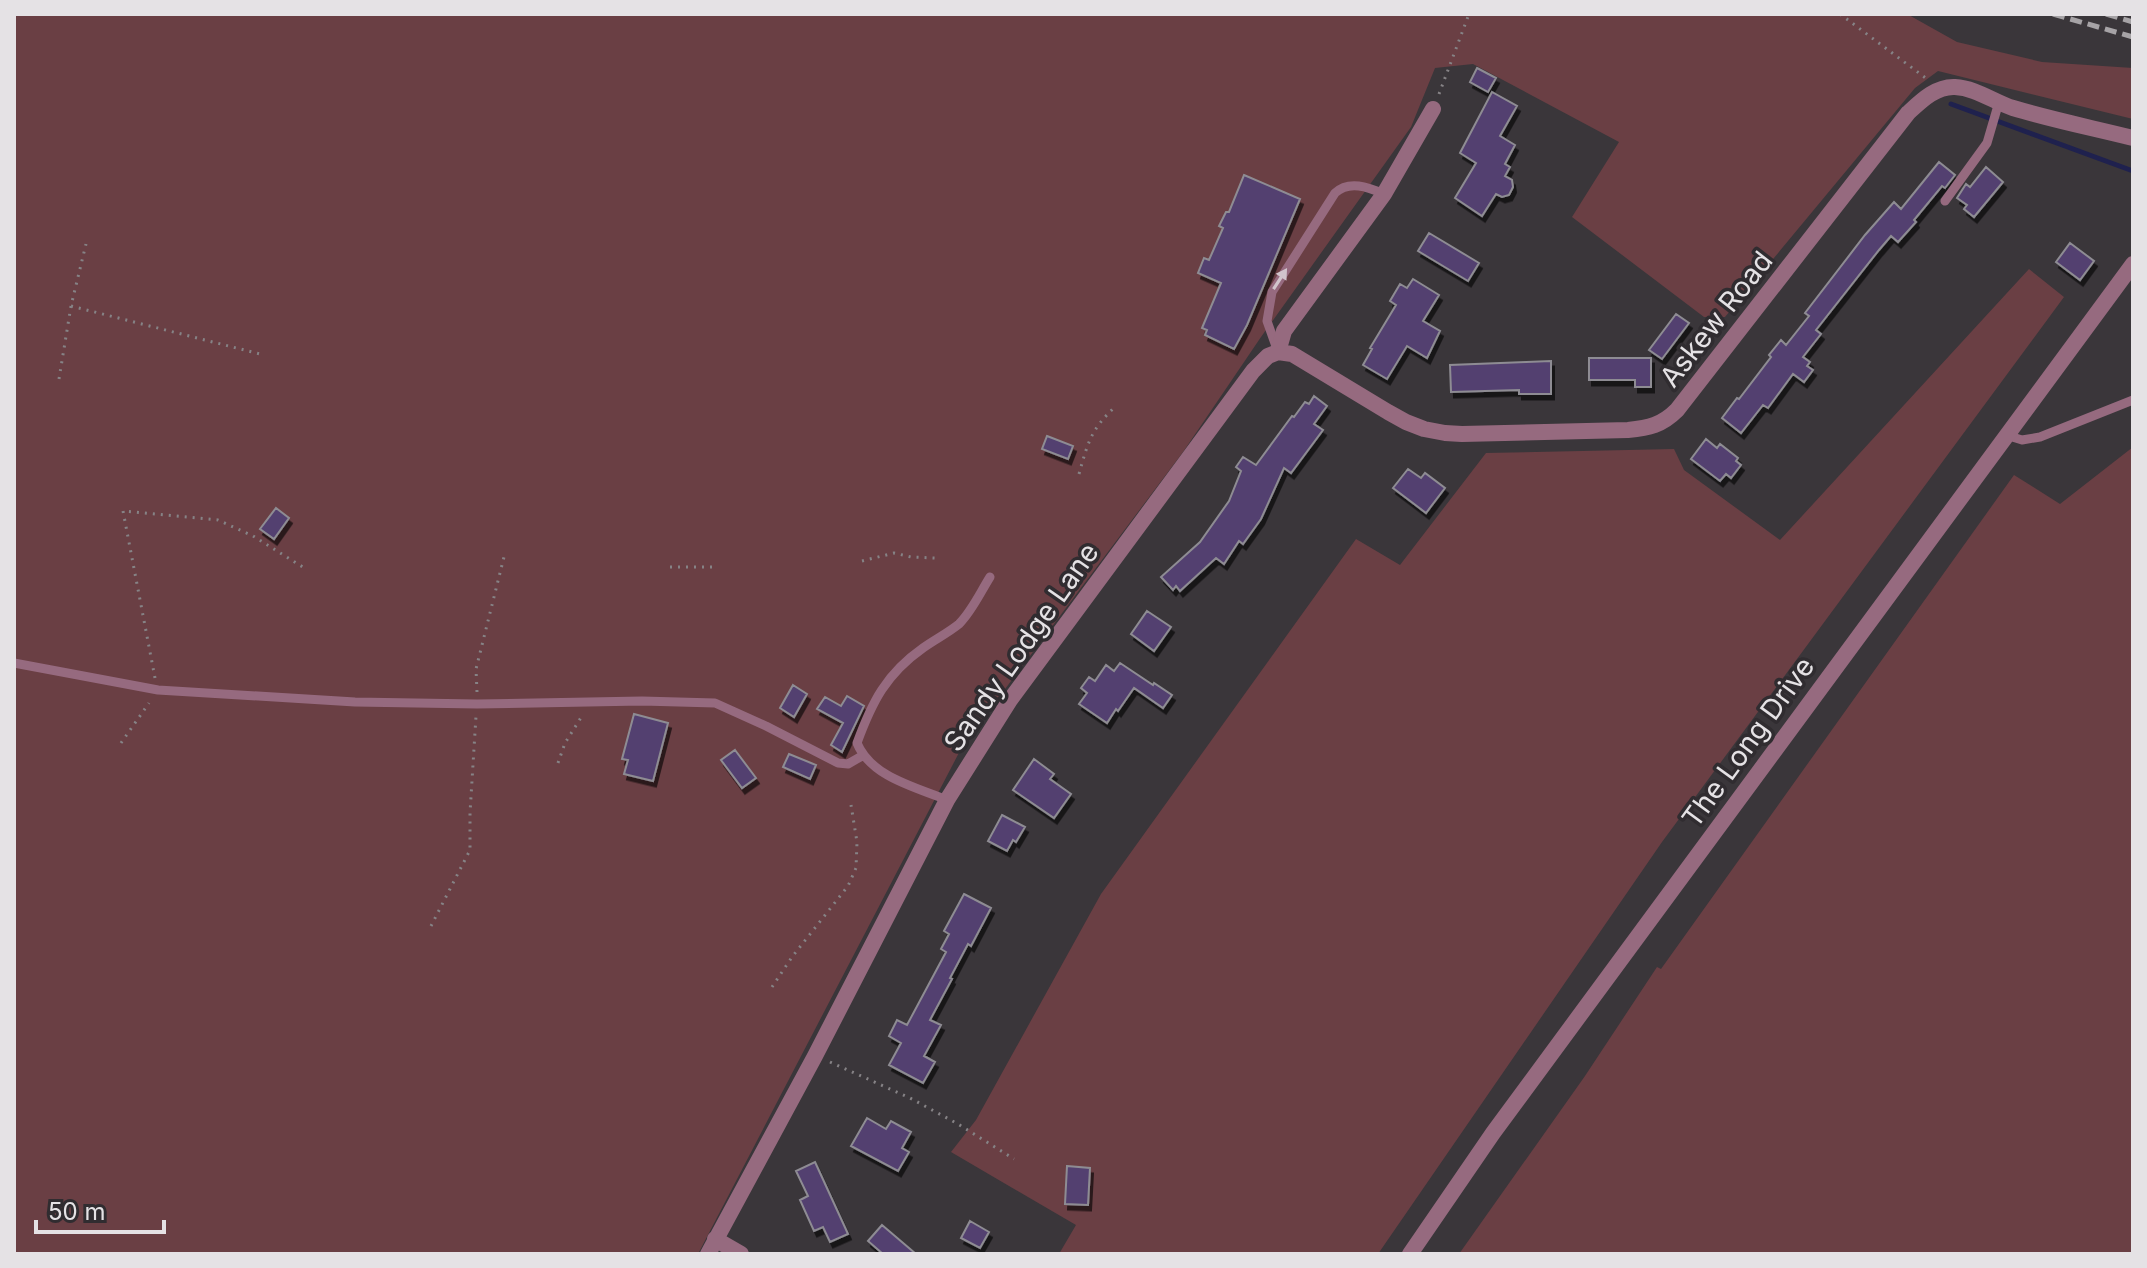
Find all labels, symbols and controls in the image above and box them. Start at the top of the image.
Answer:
street label: Askew Road [1652,244,1780,394]
one-way arrow [1272,269,1287,290]
street label: Sandy Lodge Lane [936,536,1106,758]
street label: The Long Drive [1675,650,1821,834]
scale bar [36,1184,164,1234]
text: 50 m [48,1197,106,1226]

